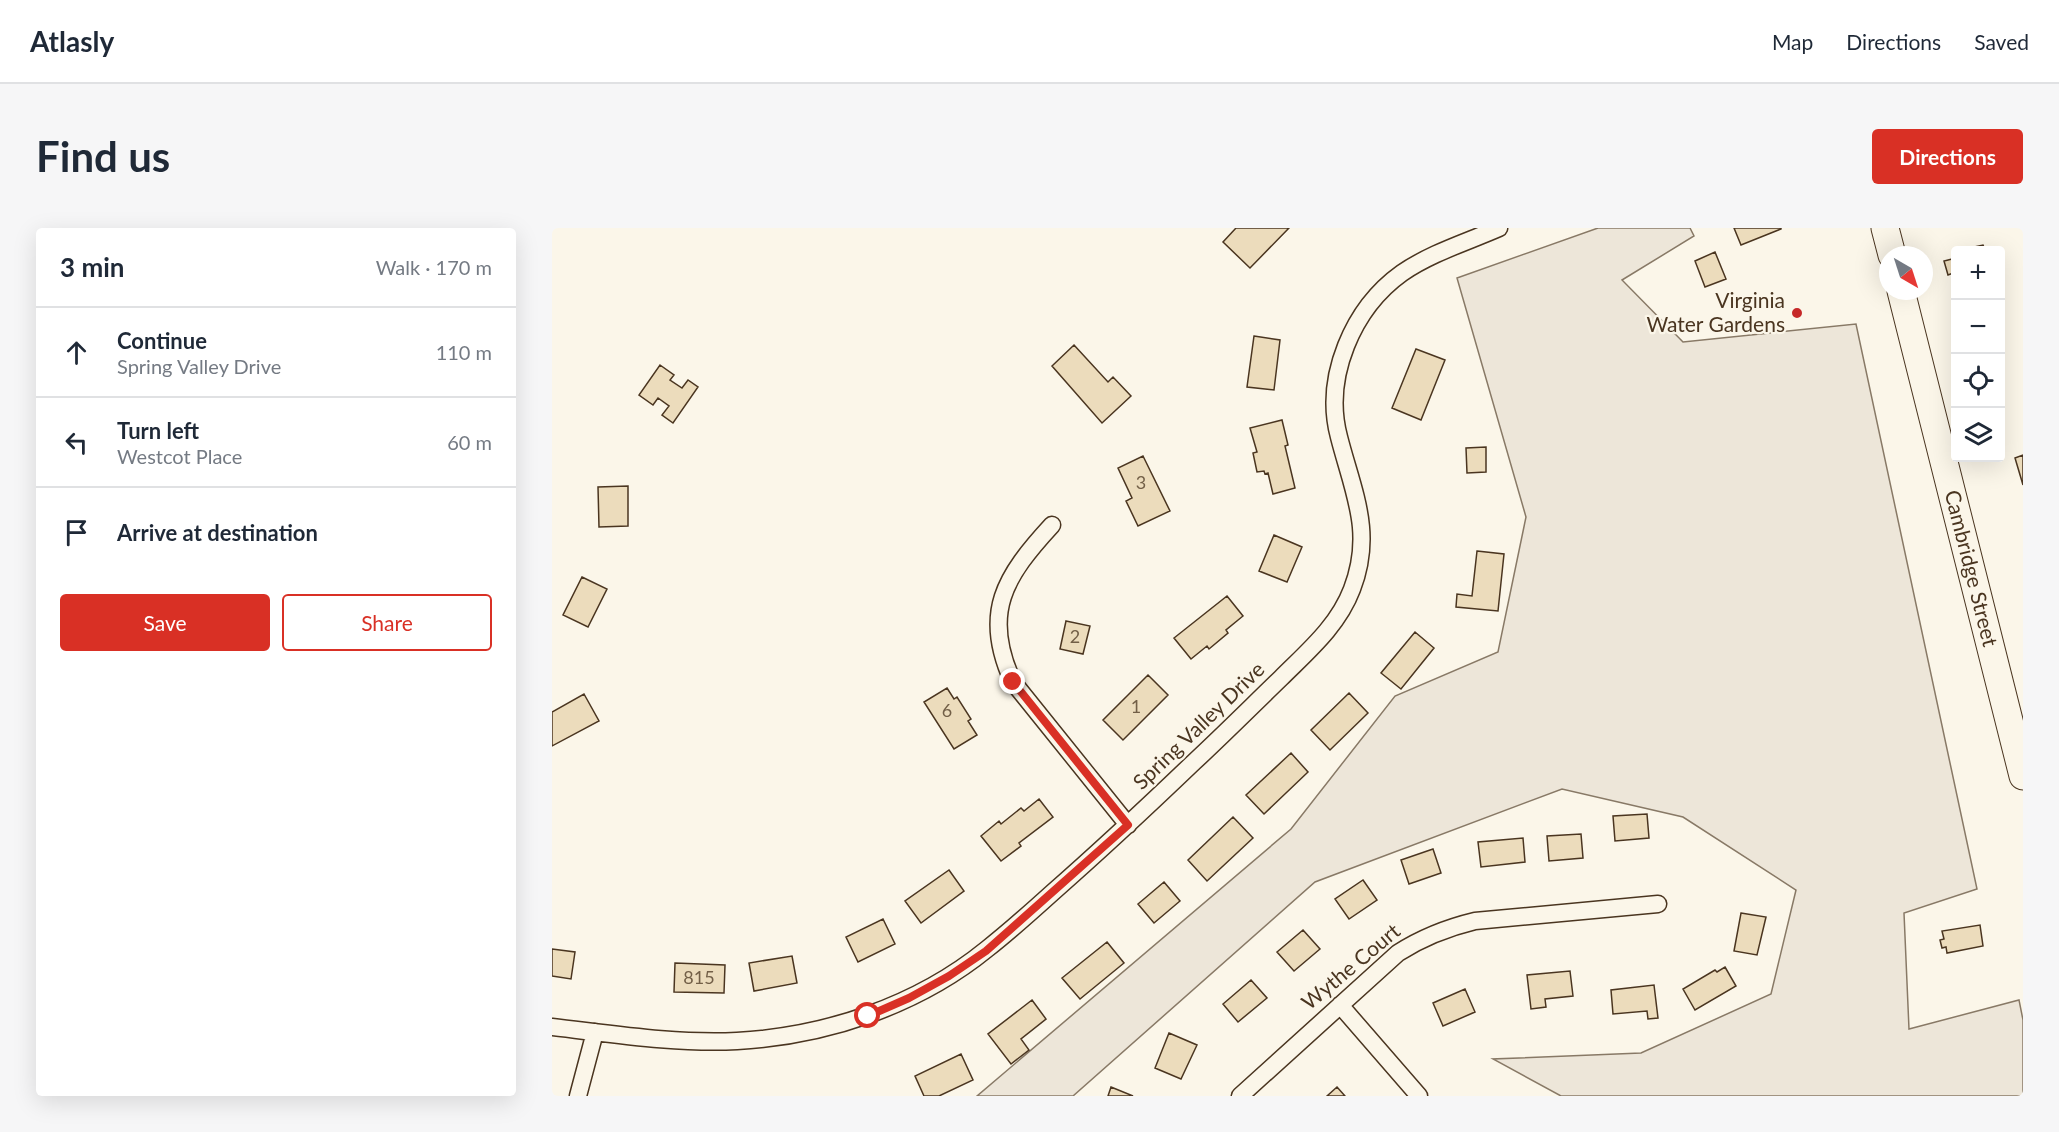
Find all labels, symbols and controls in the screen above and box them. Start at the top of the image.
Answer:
text: Atlasly [30,24,114,58]
text: Map [1772,29,1813,54]
text: Directions [1846,29,1941,54]
text: Saved [1974,29,2029,54]
button: Directions [1872,129,2023,184]
text: Find us [36,131,170,181]
north arrow [1879,246,1933,300]
map controls [1951,246,2005,462]
button: + [1951,246,2005,300]
text: 3 min [60,251,124,283]
text: Walk · 170 m [376,255,492,279]
place label: Virginia Water Gardens [1646,287,1785,336]
button: − [1951,300,2005,354]
marker: Virginia Water Gardens [1790,306,1804,320]
text: Continue [117,327,207,354]
icon: ahead [60,336,93,369]
text: 110 m [436,340,492,364]
text: Spring Valley Drive [117,354,281,378]
button: locate [1951,354,2005,408]
button: layers [1951,408,2005,462]
text: Turn left [117,417,199,444]
icon: left [60,426,93,459]
text: 60 m [447,430,492,454]
text: Westcot Place [117,444,242,468]
house number: 3 [1136,471,1146,493]
street label: Cambridge Street [1941,487,2004,649]
icon: arrive [60,516,93,549]
text: Arrive at destination [117,519,318,546]
button: Save [60,594,270,651]
button: Share [282,594,492,651]
house number: 2 [1070,625,1080,647]
street label: Spring Valley Drive [1127,656,1269,794]
route end [999,668,1025,694]
house number: 1 [1131,695,1141,717]
house number: 6 [942,699,952,721]
street label: Wythe Court [1296,917,1405,1014]
house number: 815 [683,966,715,988]
route start [854,1002,880,1028]

